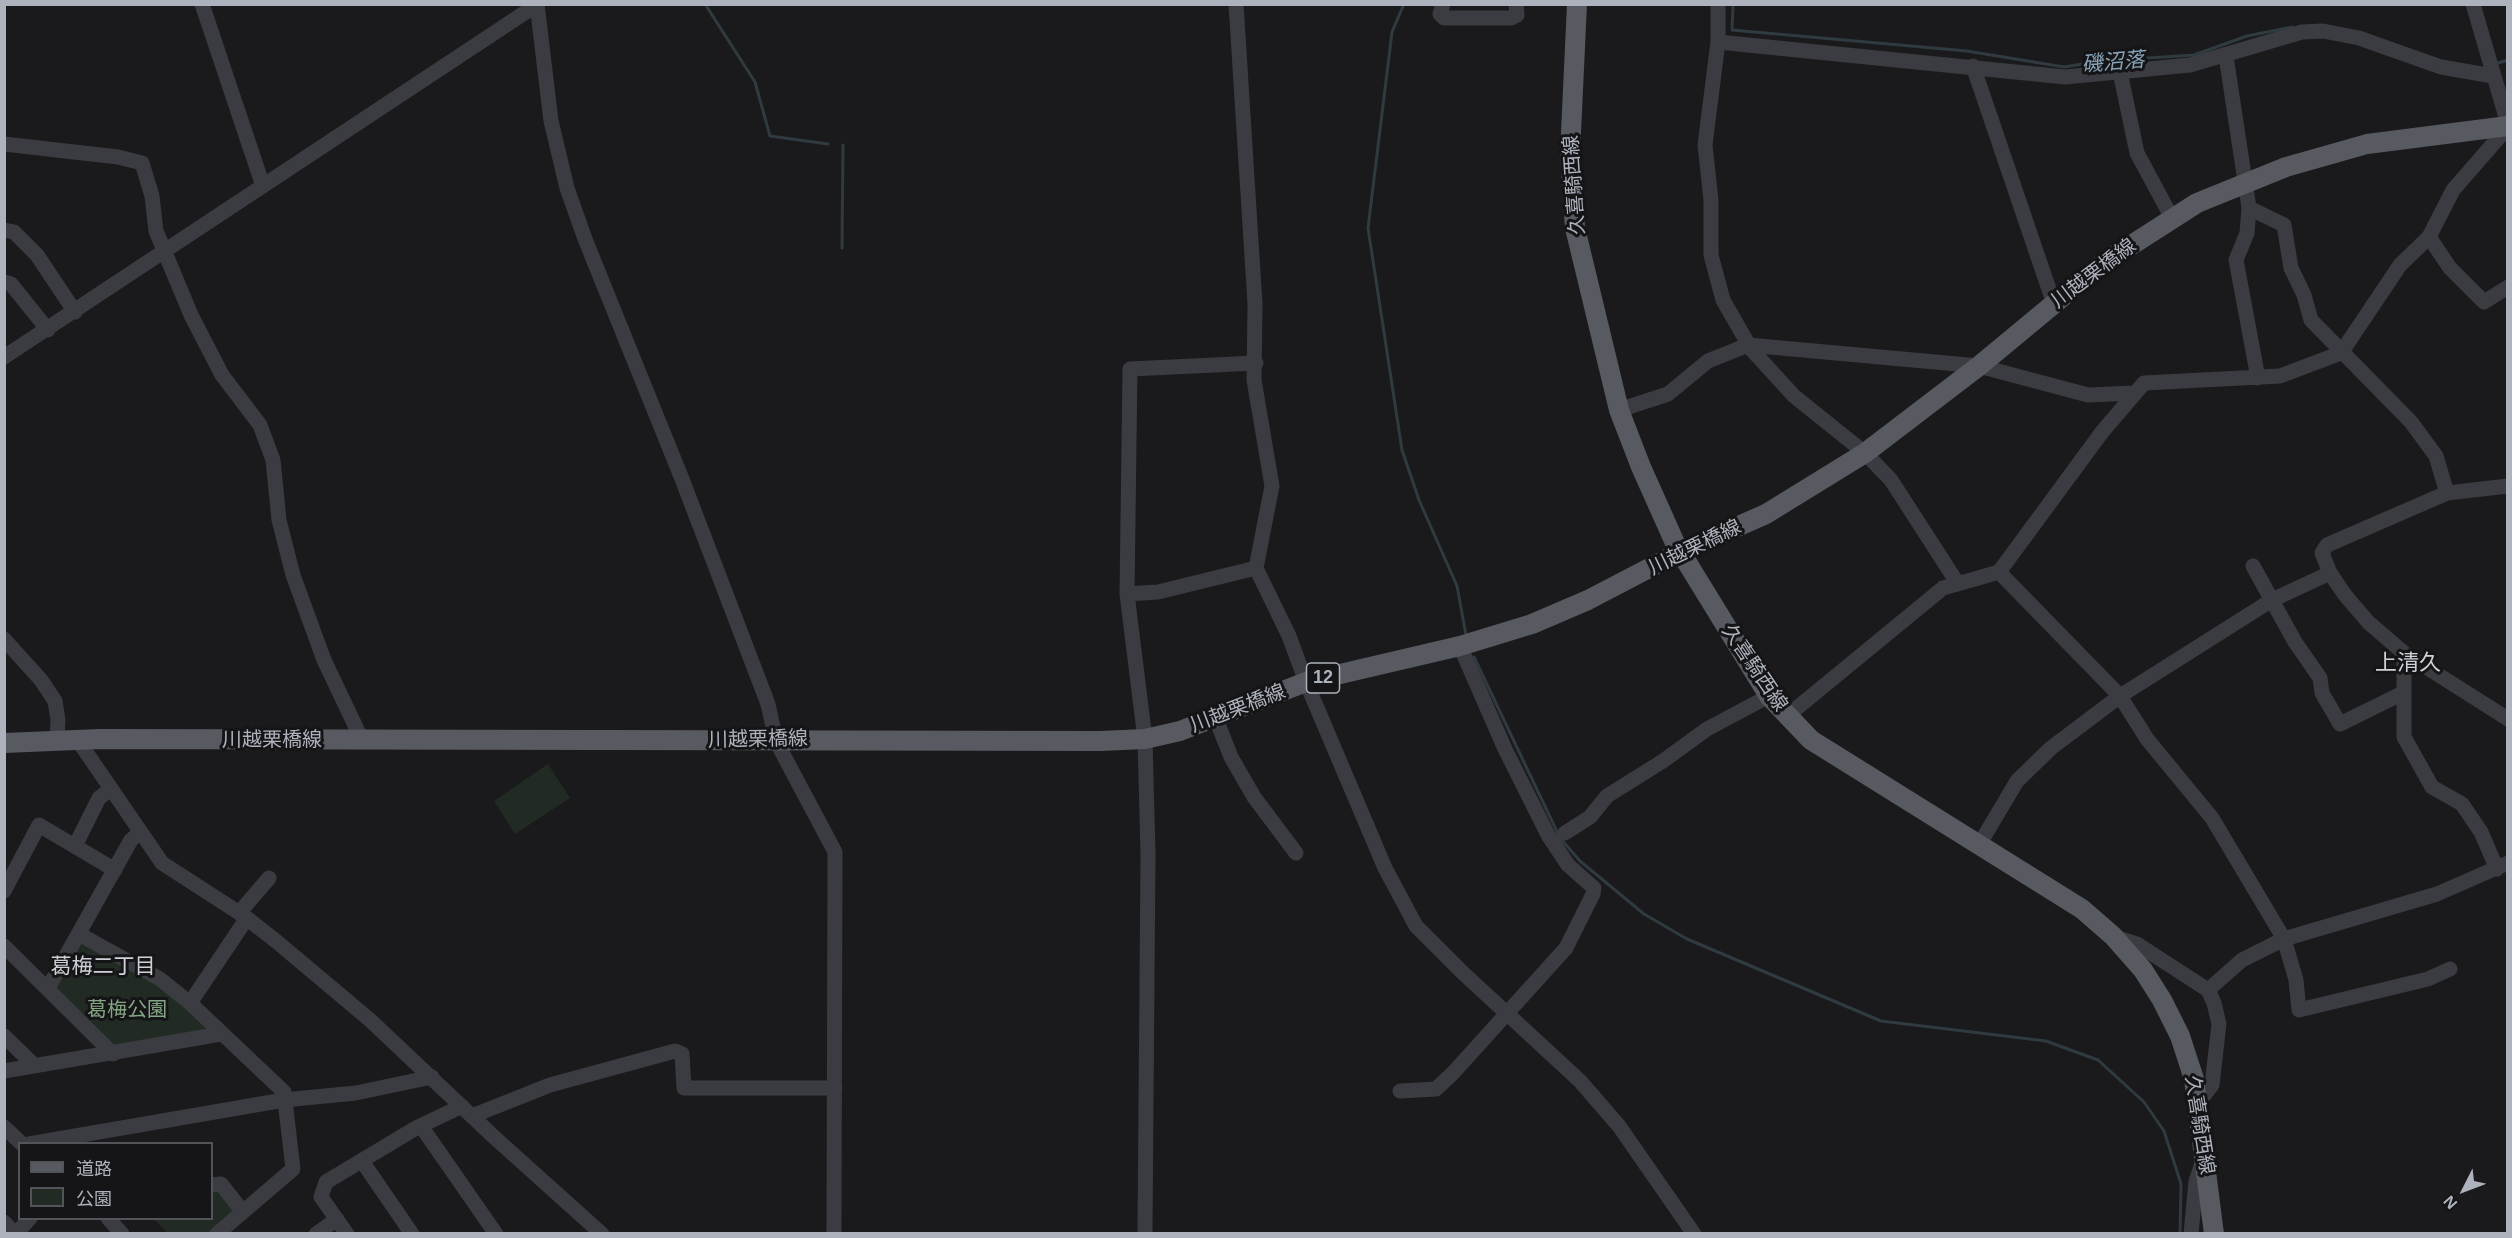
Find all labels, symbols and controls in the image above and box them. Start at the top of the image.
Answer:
water label: 磯沼落 [2081,48,2145,78]
street label: 久喜騎西線 [1560,134,1590,236]
street label: 川越栗橋線 [2047,234,2141,314]
street label: 川越栗橋線 [1645,515,1745,581]
street label: 久喜騎西線 [1716,620,1792,716]
district label: 上清久 [2375,651,2441,677]
road number: 12 [1306,663,1340,693]
street label: 川越栗橋線 [1187,680,1289,738]
street label: 川越栗橋線 [708,727,808,753]
street label: 川越栗橋線 [222,728,322,752]
district label: 葛梅二丁目 [51,954,155,980]
park label: 葛梅公園 [87,998,167,1022]
street label: 久喜騎西線 [2179,1074,2219,1176]
legend [18,1142,213,1220]
text: 道路 [76,1159,112,1179]
north arrow [2434,1160,2494,1220]
text: 公園 [76,1189,112,1209]
text: N [2440,1192,2460,1212]

